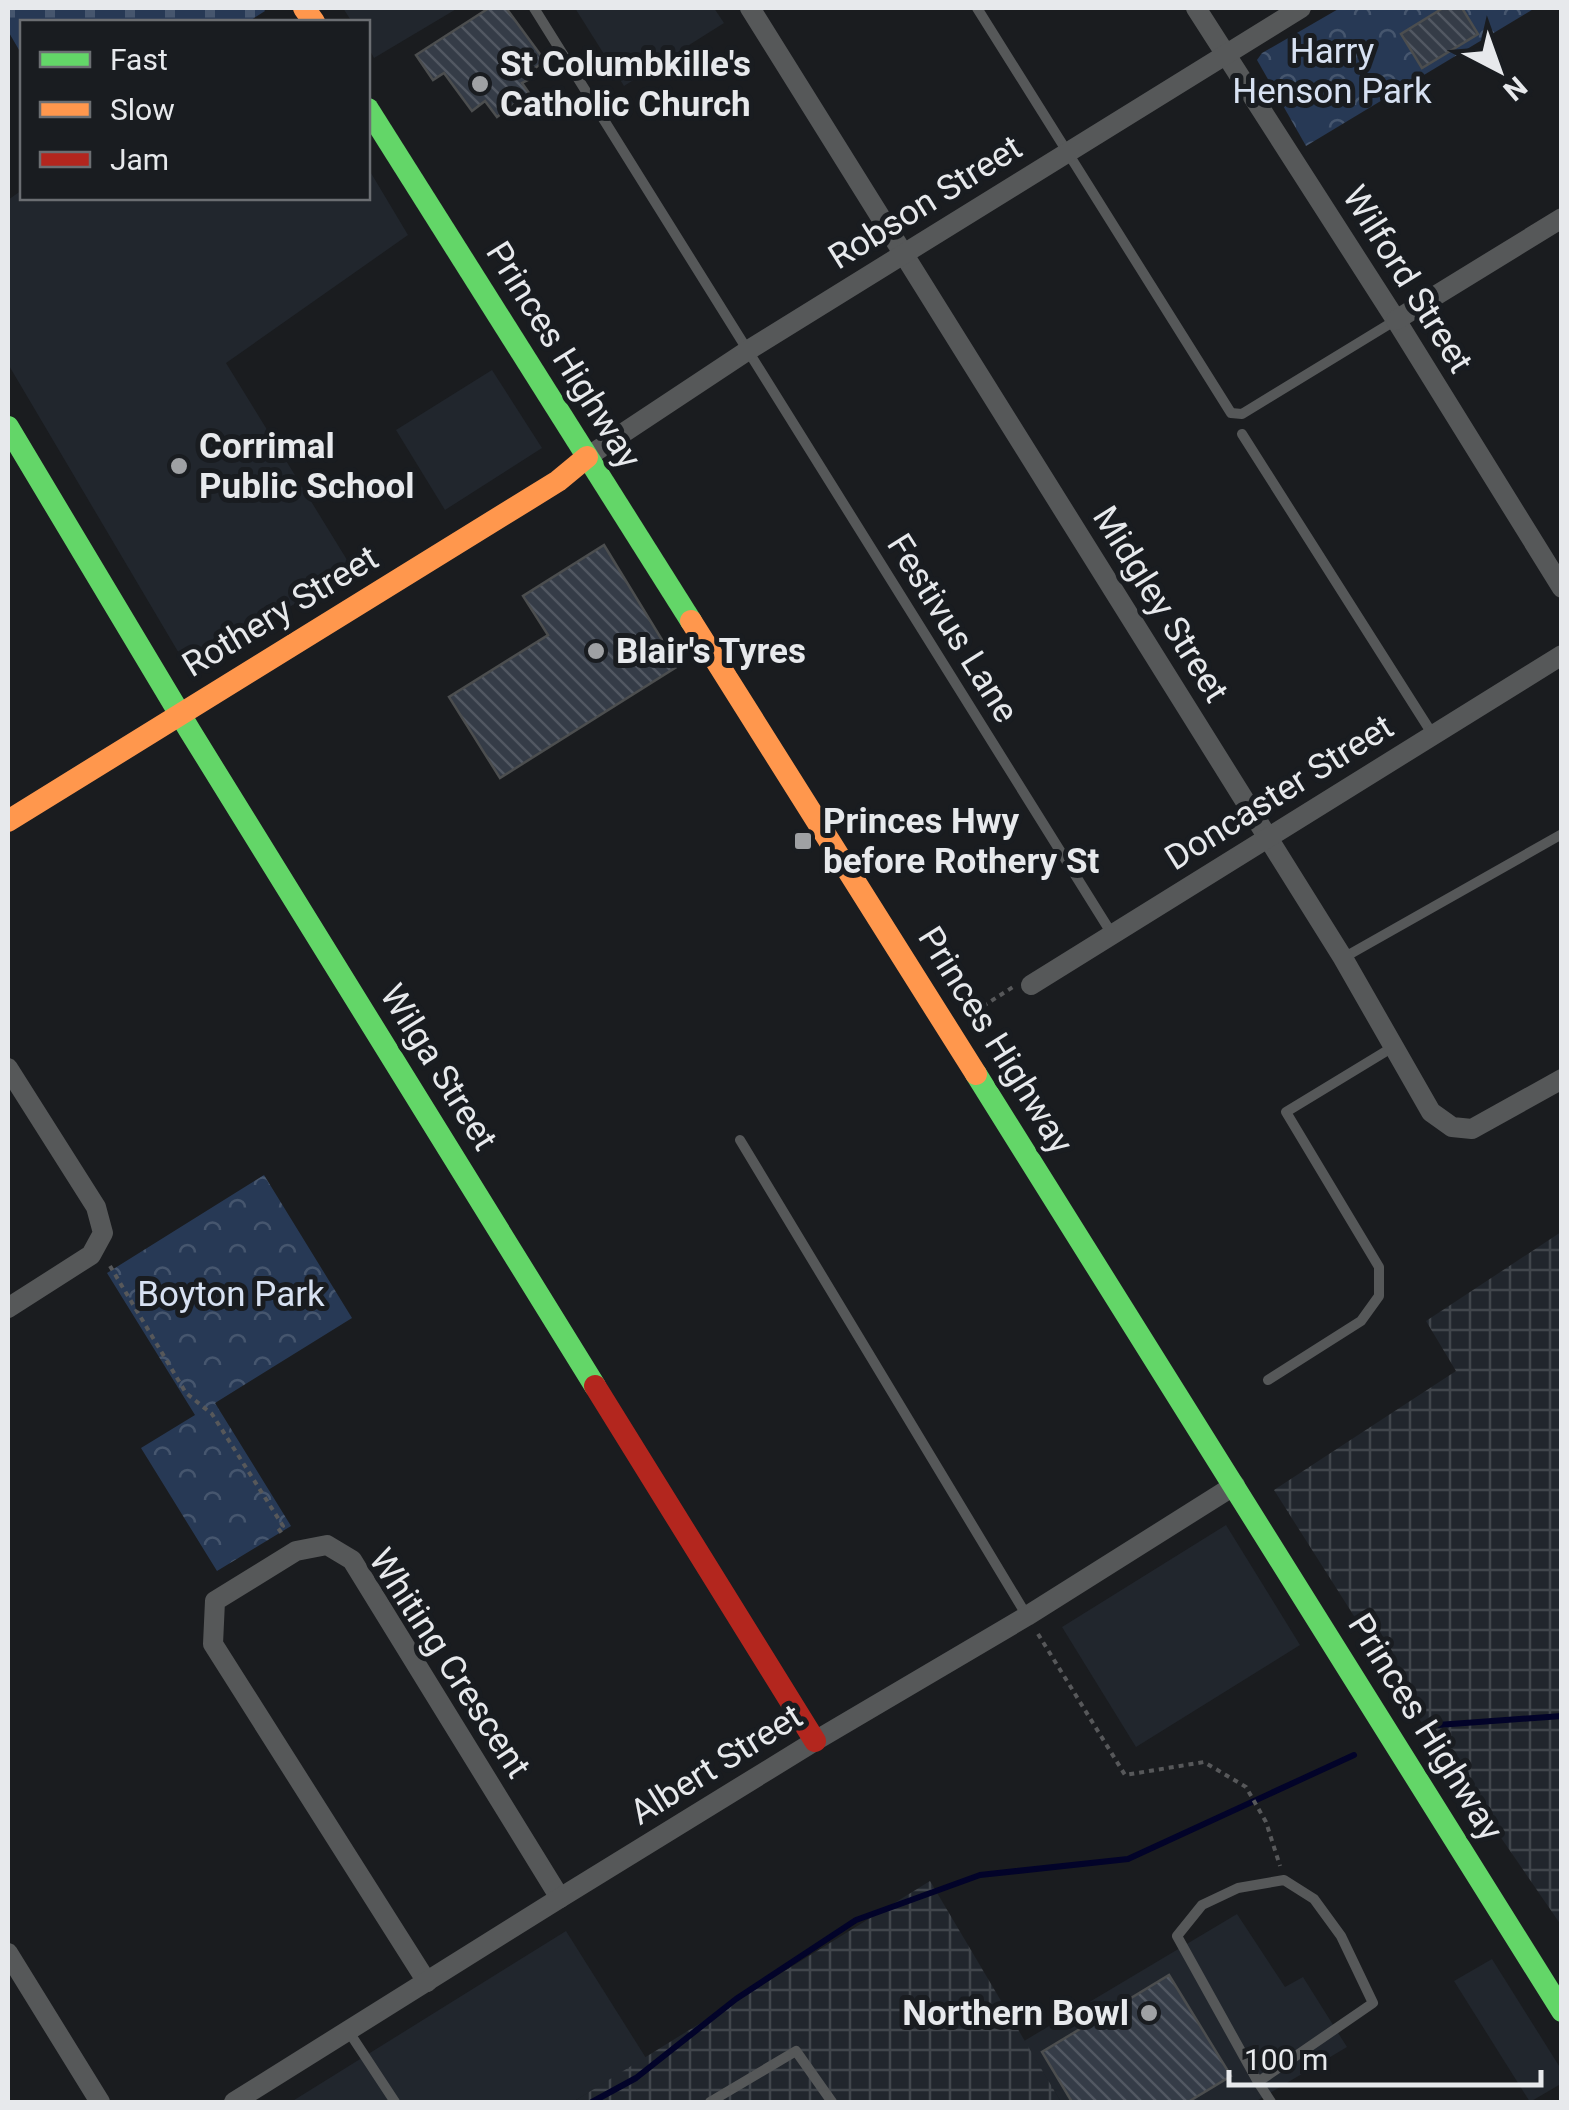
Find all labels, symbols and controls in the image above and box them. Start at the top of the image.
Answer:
legend [20,20,370,200]
north arrow [1449,20,1549,120]
park label: Harry Henson Park [1232,31,1432,112]
text: Fast [110,42,168,77]
place label: St Columbkille's Catholic Church [500,44,751,125]
text: N [1497,70,1533,107]
marker: St Columbkille's Catholic Church [469,73,491,95]
text: Slow [110,92,175,127]
street label: Robson Street [821,127,1029,278]
text: Jam [110,142,169,177]
street label: Wilford Street [1334,178,1481,380]
street label: Princes Highway [477,234,650,477]
place label: Corrimal Public School [199,426,414,507]
marker: Corrimal Public School [168,455,190,477]
street label: Midgley Street [1084,499,1237,710]
street label: Festivus Lane [878,527,1027,730]
street label: Rothery Street [175,537,385,686]
place label: Blair's Tyres [616,631,806,672]
marker: Blair's Tyres [585,640,607,662]
street label: Doncaster Street [1158,706,1401,879]
place label: Princes Hwy before Rothery St [823,801,1099,882]
marker: Princes Hwy before Rothery St [792,830,814,852]
street label: Princes Highway [909,919,1082,1162]
street label: Wilga Street [371,977,506,1158]
park label: Boyton Park [137,1274,325,1315]
street label: Whiting Crescent [360,1541,539,1786]
street label: Princes Highway [1339,1606,1512,1849]
street label: Albert Street [623,1695,810,1833]
place label: Northern Bowl [902,1993,1129,2034]
marker: Northern Bowl [1138,2002,1160,2024]
scale bar [1229,2025,1542,2087]
text: 100 m [1244,2042,1328,2077]

